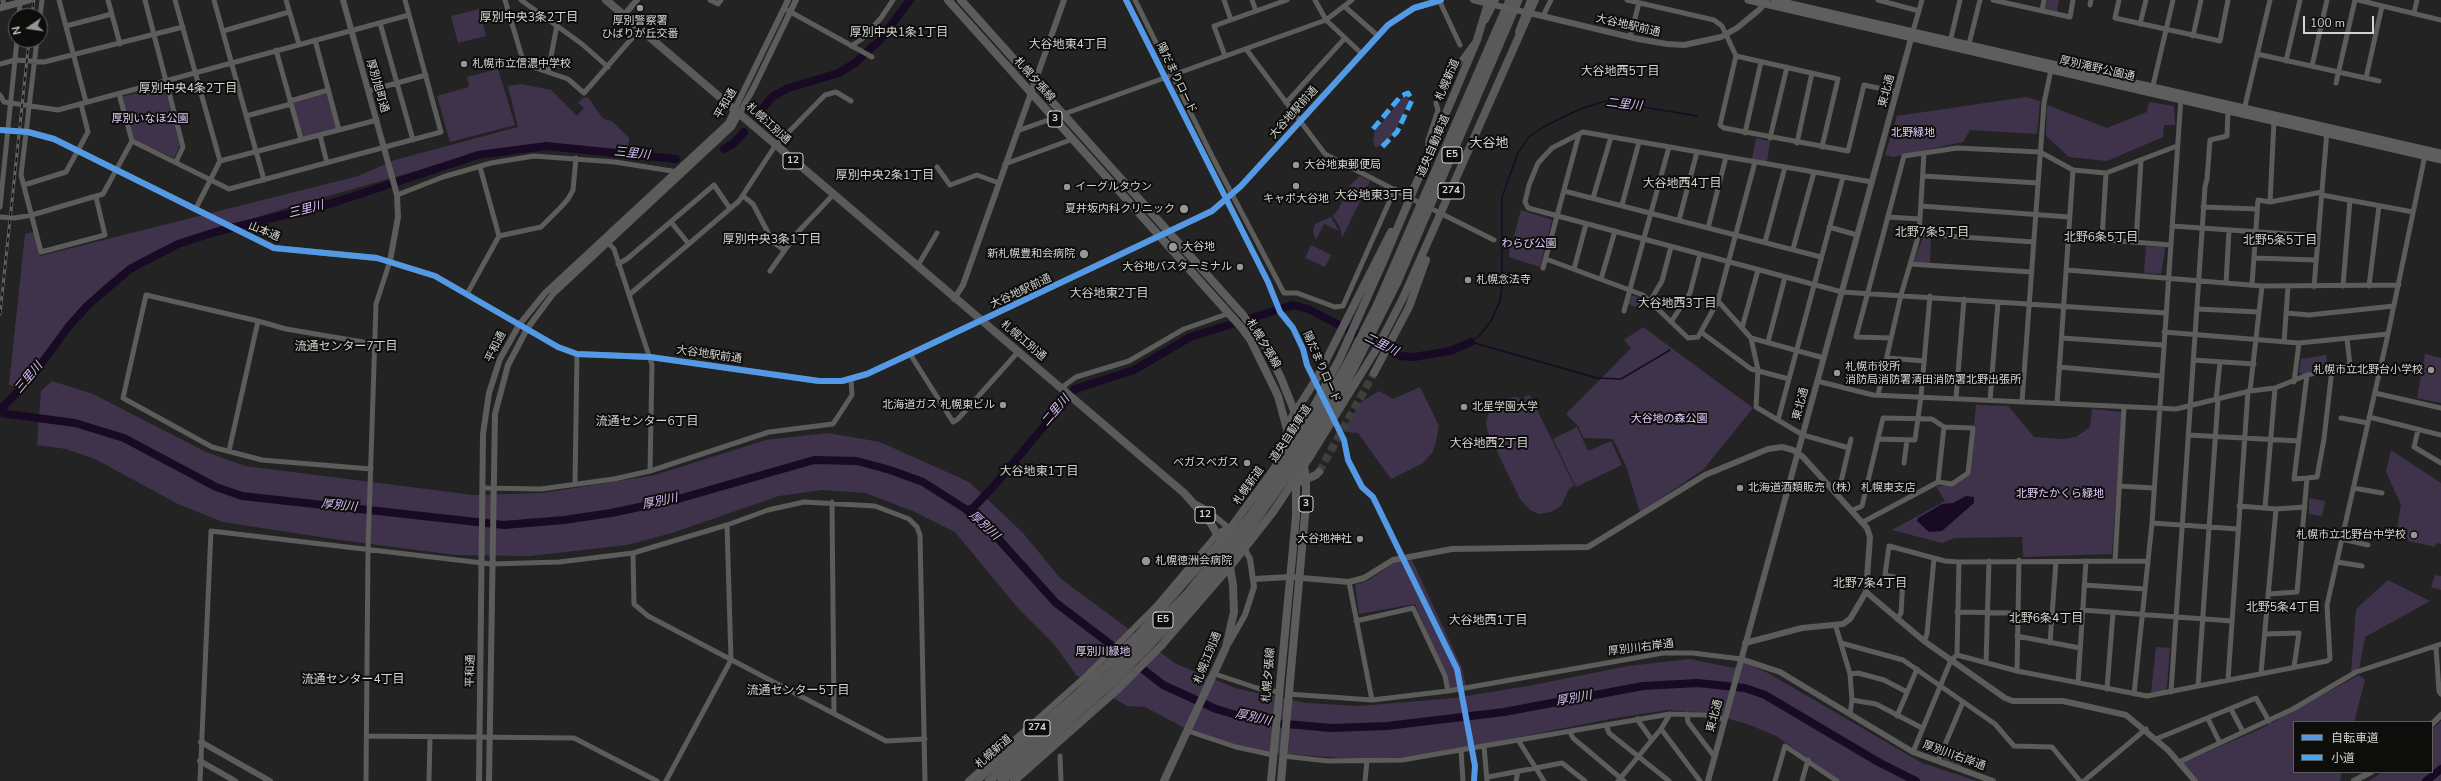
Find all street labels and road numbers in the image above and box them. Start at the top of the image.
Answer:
street label: 大谷地駅前通 [1594,12,1662,40]
street label: 陽だまりロード [1153,41,1199,115]
street label: 厚別滝野公園通 [2058,54,2136,84]
street label: 札幌夕張線 [1011,55,1057,105]
street label: 札幌新道 [1433,57,1463,103]
street label: 厚別旭町通 [363,58,391,114]
street label: 東北通 [1876,73,1898,109]
street label: 大谷地駅前通 [1267,84,1321,142]
street label: 平和通 [712,86,740,122]
street label: 札幌江別通 [743,101,793,147]
road number: 3 [1048,111,1062,127]
street label: 道央自動車道 [1415,113,1453,179]
road number: E5 [1442,147,1462,163]
road number: 12 [783,153,803,169]
road number: 274 [1438,183,1464,199]
street label: 山本通 [246,220,282,244]
street label: 大谷地駅前通 [988,272,1054,312]
street label: 札幌夕張線 [1243,317,1283,371]
street label: 札幌江別通 [998,318,1048,364]
street label: 平和通 [483,329,509,365]
street label: 陽だまりロード [1299,329,1343,405]
street label: 大谷地駅前通 [675,344,743,366]
street label: 東北通 [1790,386,1812,422]
street label: 道央自動車道 [1267,403,1315,465]
street label: 札幌新道 [1231,464,1267,508]
road number: 3 [1299,496,1313,512]
road number: 12 [1195,507,1215,523]
road number: E5 [1153,612,1173,628]
street label: 札幌江別通 [1192,630,1224,686]
street label: 厚別川右岸通 [1607,637,1675,659]
street label: 札幌夕張線 [1260,647,1278,703]
street label: 平和通 [464,654,478,688]
street label: 東北通 [1704,698,1726,734]
road number: 274 [1024,720,1050,736]
street label: 札幌新道 [973,733,1015,771]
street label: 厚別川右岸通 [1921,739,1987,773]

